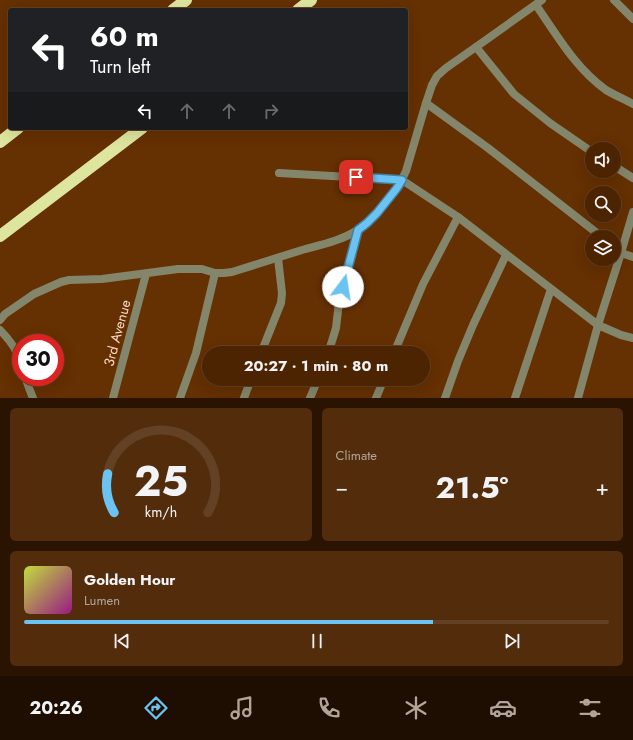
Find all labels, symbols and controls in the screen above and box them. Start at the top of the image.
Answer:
text: 60 m [90,16,159,57]
icon: left [24,24,76,76]
text: Turn left [90,54,150,80]
icon: left [134,100,156,122]
icon: ahead [176,100,198,122]
icon: ahead [218,100,240,122]
icon: right [260,100,282,122]
map controls [585,142,621,266]
button: sound [585,142,621,178]
pin [339,160,373,194]
icon: arrive [345,166,367,188]
button: search [585,186,621,222]
button: layers [585,230,621,266]
position arrow [322,266,364,308]
street label: 3rd Avenue [99,297,135,369]
speed limit sign: 30 [12,334,64,386]
text: 20:27 · 1 min · 80 m [244,355,388,377]
text: Climate [336,446,377,465]
text: 25 [134,450,188,511]
text: 21.5° [436,466,508,509]
text: − [336,471,348,503]
text: + [595,471,609,503]
text: km/h [145,501,177,521]
text: Golden Hour [84,569,176,591]
text: Lumen [84,591,120,610]
icon: previous [111,630,133,652]
icon: pause [306,630,328,652]
icon: next [501,630,523,652]
icon: directions [142,694,170,722]
icon: music [228,694,256,722]
icon: phone [315,694,343,722]
icon: climate [402,694,430,722]
icon: car [489,694,517,722]
icon: filters [576,694,604,722]
text: 20:26 [29,695,83,721]

